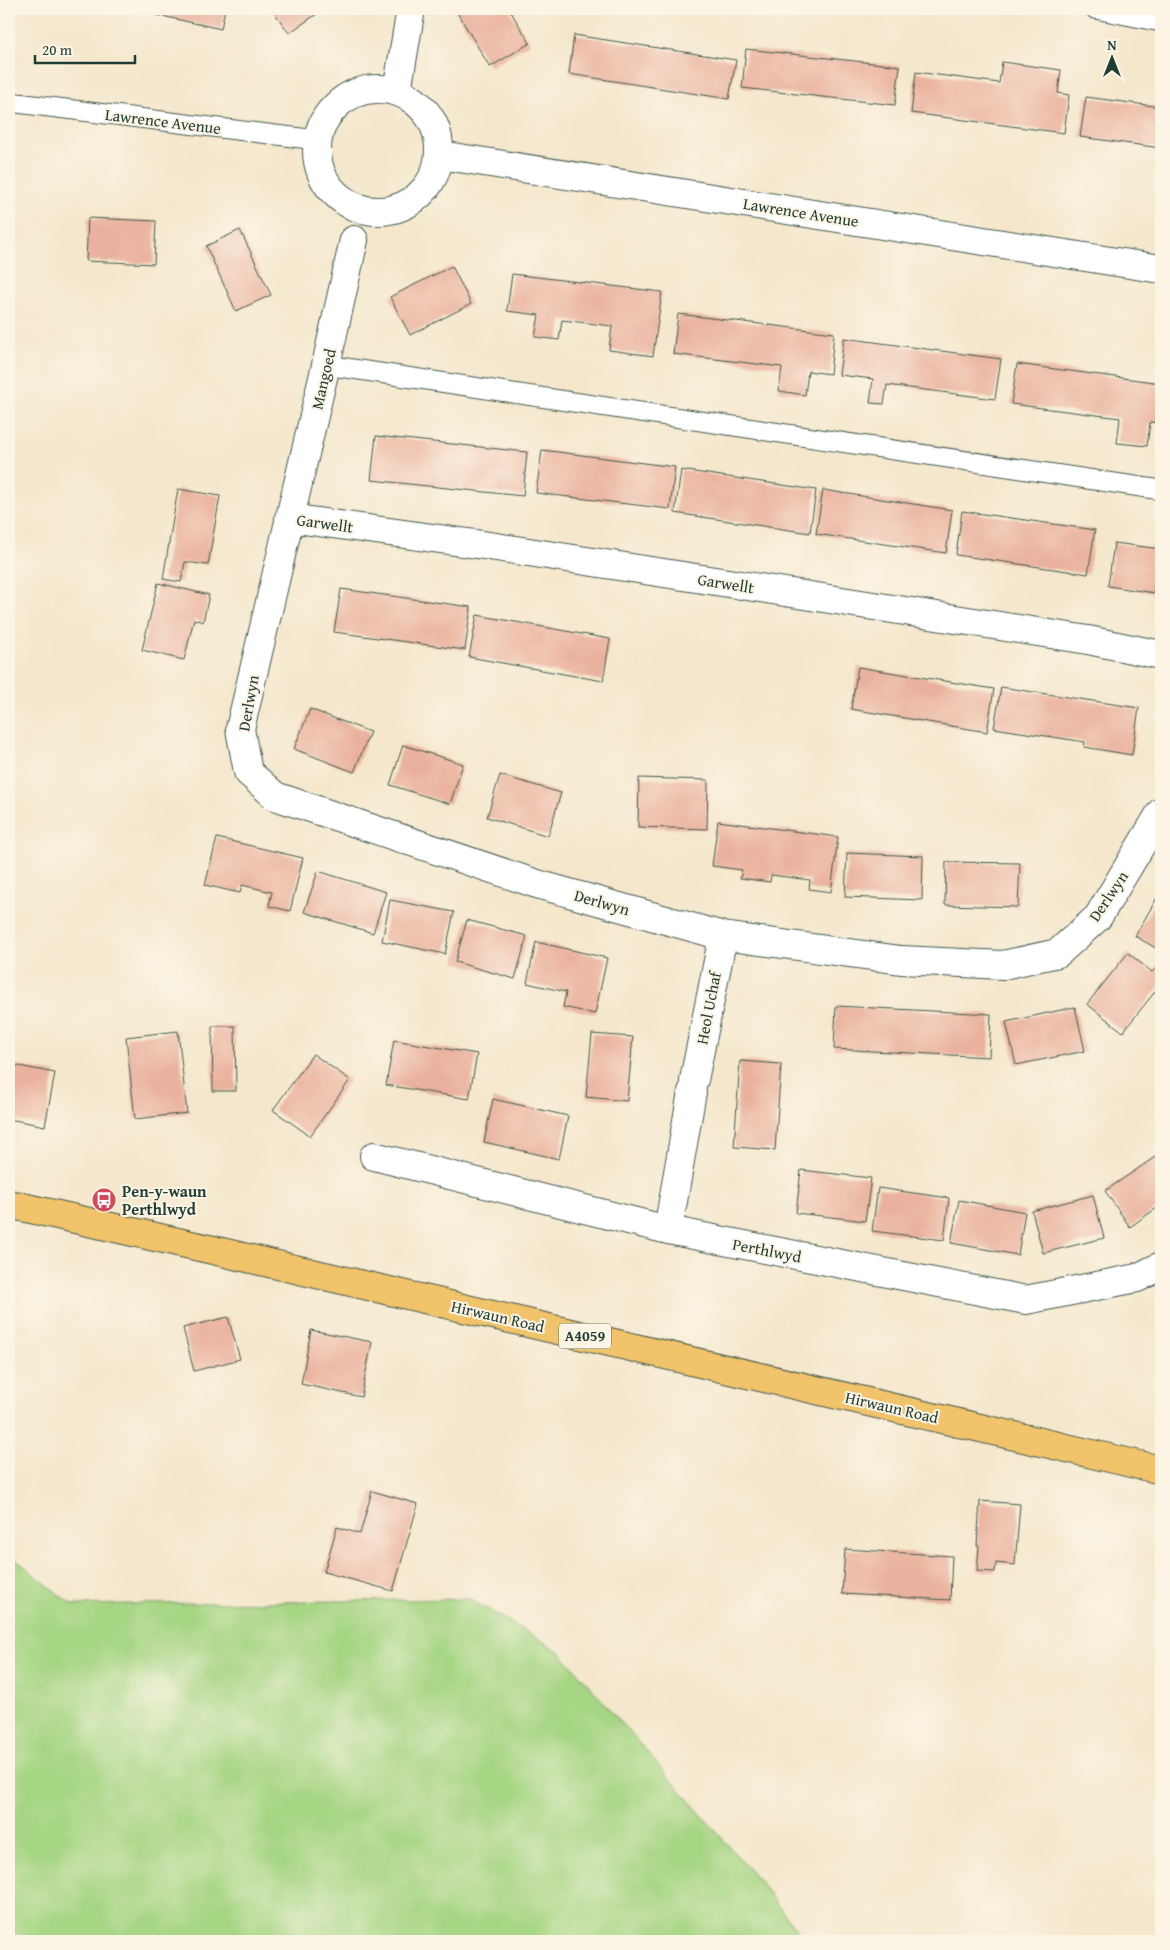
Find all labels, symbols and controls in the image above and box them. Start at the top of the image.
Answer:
scale bar [35,32,135,64]
north arrow [1088,32,1138,82]
text: N [1107,35,1117,55]
text: 20 m [42,39,73,60]
street label: Lawrence Avenue [104,102,222,140]
street label: Lawrence Avenue [742,191,860,233]
street label: Mangoed [304,346,342,412]
street label: Garwellt [295,507,355,539]
street label: Garwellt [696,567,756,599]
street label: Derlwyn [231,673,265,733]
street label: Derlwyn [1082,866,1134,926]
street label: Derlwyn [571,883,633,921]
street label: Heol Uchaf [689,968,727,1046]
place label: Pen-y-waun Perthlwyd [122,1179,207,1221]
bus stop icon: Pen-y-waun Perthlwyd [91,1187,117,1213]
street label: Perthlwyd [730,1232,804,1269]
street label: Hirwaun Road [449,1294,547,1338]
road number: A4059 [559,1324,611,1348]
street label: Hirwaun Road [843,1385,941,1429]

